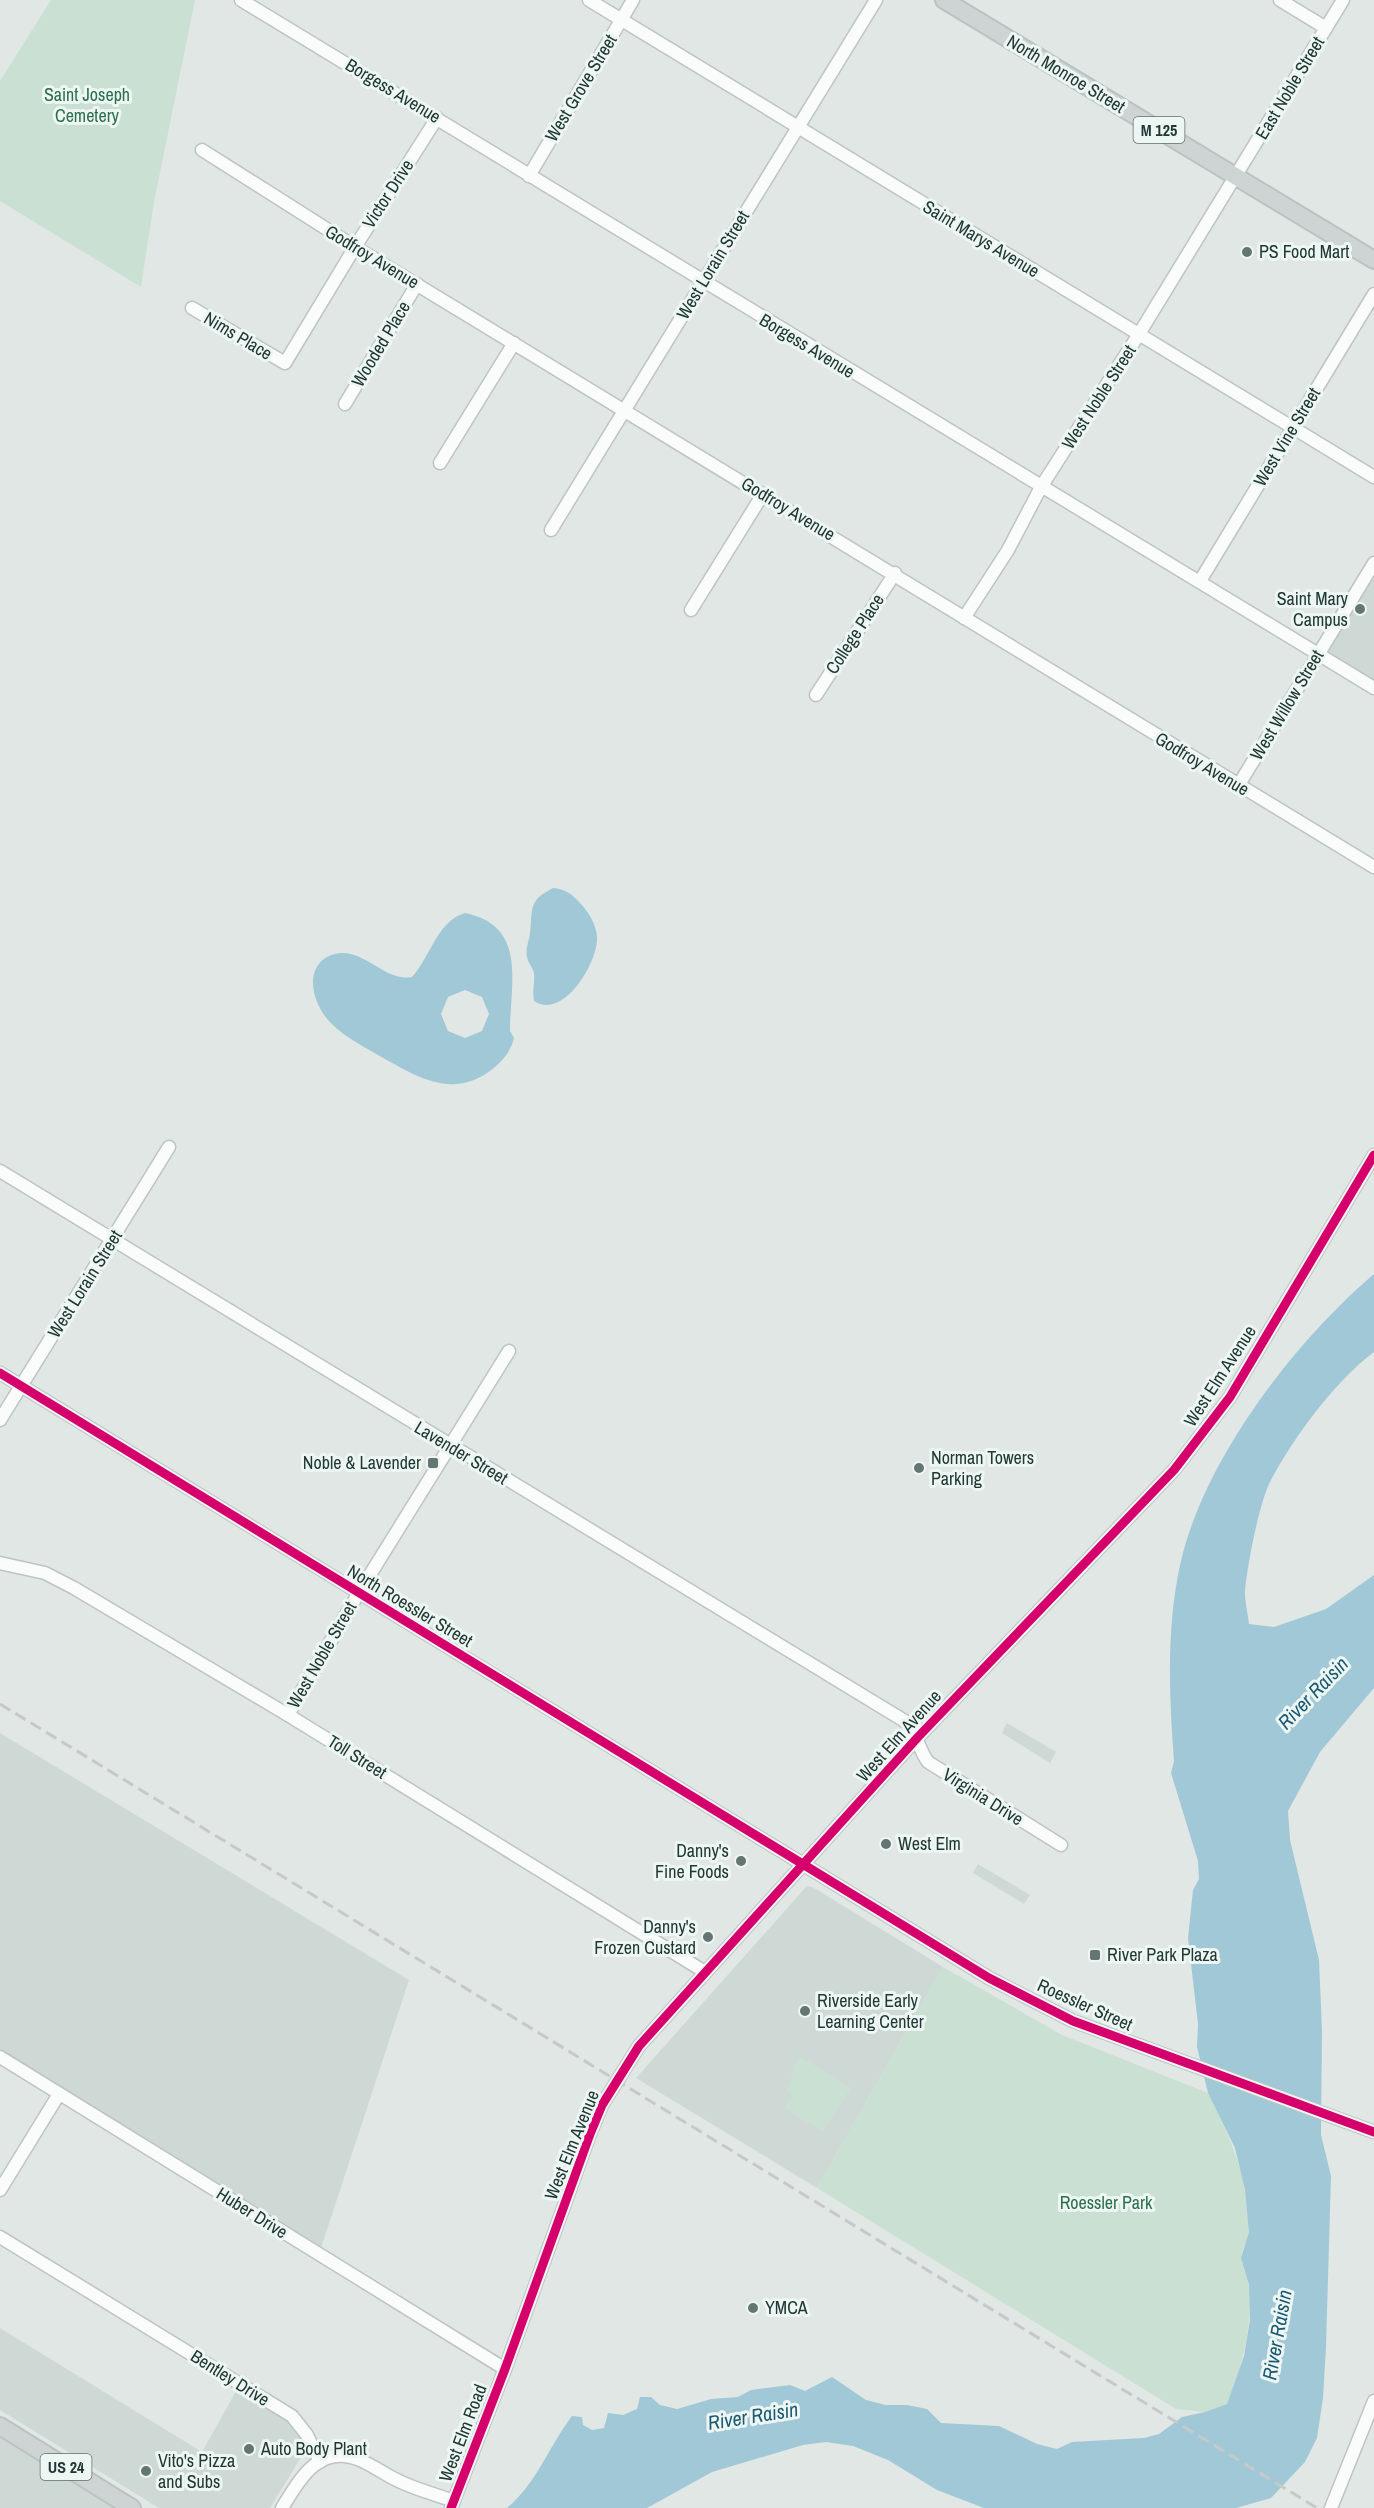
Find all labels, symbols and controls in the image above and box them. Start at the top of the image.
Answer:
street label: North Monroe Street [1003,28,1130,119]
street label: West Grove Street [539,29,622,146]
street label: East Noble Street [1249,32,1330,144]
street label: Borgess Avenue [341,52,446,129]
park label: Saint Joseph Cemetery [44,82,130,128]
road number: M 125 [1134,117,1184,143]
street label: Victor Drive [356,154,419,233]
street label: Saint Marys Avenue [918,194,1044,283]
street label: West Lorain Street [670,206,755,324]
street label: Godfroy Avenue [321,219,424,294]
place label: PS Food Mart [1259,239,1349,264]
marker: PS Food Mart [1240,245,1254,259]
street label: Wooded Place [345,296,416,391]
street label: Nims Place [199,305,277,366]
street label: Borgess Avenue [755,307,860,384]
street label: West Noble Street [1056,340,1142,454]
street label: West Vine Street [1247,383,1326,491]
street label: Godfroy Avenue [737,471,840,546]
place label: Saint Mary Campus [1277,586,1349,632]
street label: College Place [819,589,890,679]
marker: Saint Mary Campus [1353,602,1367,616]
street label: West Willow Street [1244,645,1329,765]
street label: Godfroy Avenue [1151,726,1254,801]
street label: West Lorain Street [41,1225,128,1342]
street label: West Elm Avenue [1178,1320,1262,1431]
street label: Lavender Street [410,1415,513,1490]
place label: Norman Towers Parking [931,1445,1034,1491]
place label: Noble & Lavender [303,1450,421,1475]
marker: Noble & Lavender [426,1456,440,1470]
marker: Norman Towers Parking [912,1461,926,1475]
street label: North Roessler Street [343,1558,478,1653]
street label: West Noble Street [281,1597,362,1713]
water label: River Raisin [1271,1650,1354,1735]
street label: West Elm Avenue [851,1684,947,1787]
street label: Toll Street [323,1729,392,1785]
street label: Virginia Drive [938,1762,1028,1831]
place label: West Elm [898,1831,961,1856]
marker: West Elm [879,1837,893,1851]
place label: Danny's Fine Foods [655,1838,729,1884]
marker: Danny's Fine Foods [734,1854,748,1868]
place label: Danny's Frozen Custard [594,1914,696,1960]
marker: Danny's Frozen Custard [701,1930,715,1944]
place label: River Park Plaza [1107,1942,1218,1967]
marker: River Park Plaza [1088,1948,1102,1962]
street label: Roessler Street [1034,1972,1137,2037]
place label: Riverside Early Learning Center [817,1988,924,2034]
marker: Riverside Early Learning Center [798,2004,812,2018]
street label: West Elm Avenue [538,2086,605,2203]
street label: Huber Drive [212,2181,293,2244]
park label: Roessler Park [1060,2190,1153,2215]
water label: River Raisin [1255,2288,1298,2382]
place label: YMCA [765,2295,808,2320]
marker: YMCA [746,2301,760,2315]
street label: Bentley Drive [186,2343,274,2412]
street label: West Elm Road [433,2381,493,2485]
water label: River Raisin [706,2395,800,2436]
place label: Auto Body Plant [260,2436,367,2461]
marker: Auto Body Plant [242,2442,256,2456]
place label: Vito's Pizza and Subs [158,2448,235,2494]
road number: US 24 [40,2454,92,2480]
marker: Vito's Pizza and Subs [139,2464,153,2478]

